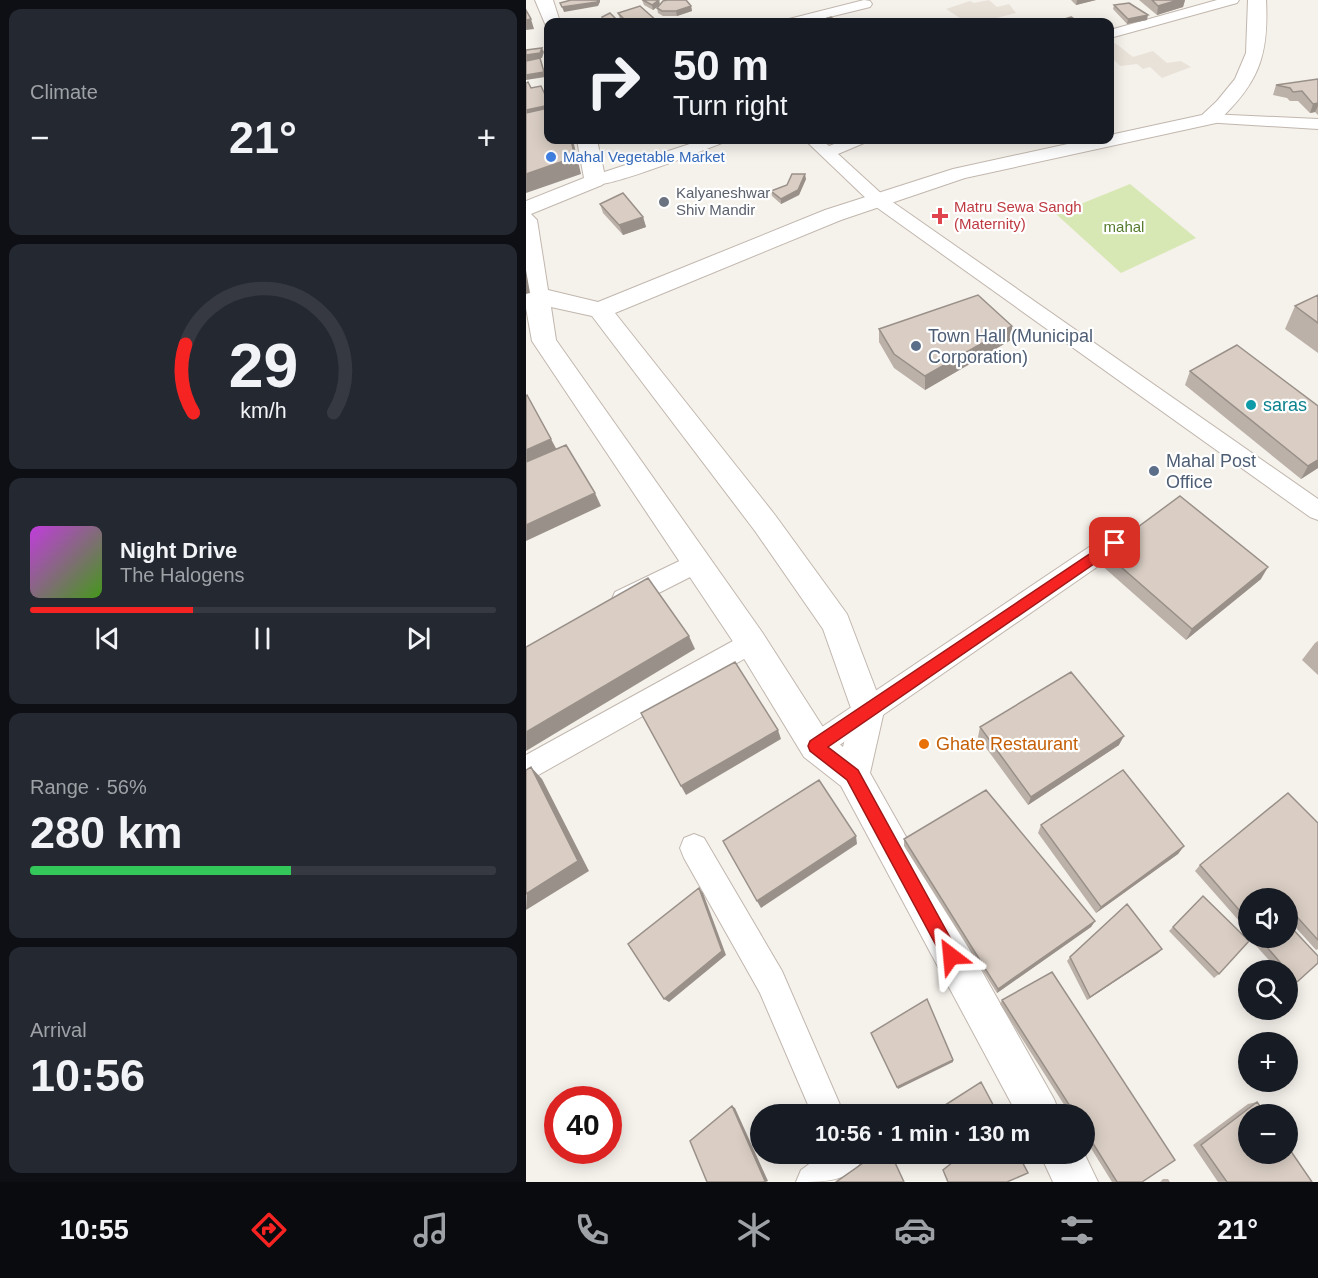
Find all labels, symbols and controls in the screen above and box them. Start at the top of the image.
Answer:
icon: right [574,42,652,120]
text: 50 m [673,42,769,89]
text: Climate [30,81,98,103]
text: Turn right [673,91,788,121]
text: 21° [229,112,297,163]
text: − [30,119,49,156]
text: + [477,119,496,156]
place label: Mahal Vegetable Market [563,148,726,165]
marker: Mahal Vegetable Market [544,150,558,164]
place label: Kalyaneshwar Shiv Mandir [676,184,770,218]
marker: Kalyaneshwar Shiv Mandir [657,195,671,209]
place label: Matru Sewa Sangh (Maternity) [954,198,1082,232]
marker: Matru Sewa Sangh (Maternity) [931,207,949,225]
park label: mahal [1104,218,1144,235]
place label: Town Hall (Municipal Corporation) [928,326,1093,367]
text: 29 [228,332,298,401]
marker: Town Hall (Municipal Corporation) [909,339,923,353]
place label: saras [1263,395,1307,415]
marker: saras [1244,398,1258,412]
text: km/h [240,400,286,424]
place label: Mahal Post Office [1166,451,1256,492]
marker: Mahal Post Office [1147,464,1161,478]
pin [1089,517,1140,568]
icon: arrive [1098,526,1131,559]
text: Night Drive [120,538,237,563]
text: The Halogens [120,564,245,586]
icon: previous [91,622,124,655]
icon: pause [246,622,279,655]
icon: next [402,622,435,655]
place label: Ghate Restaurant [936,734,1078,754]
marker: Ghate Restaurant [917,737,931,751]
text: Range · 56% [30,776,147,798]
text: 280 km [30,807,183,858]
map controls [1238,888,1298,1164]
button: sound [1238,888,1298,948]
position arrow [919,924,983,988]
button: search [1238,960,1298,1020]
text: Arrival [30,1019,87,1041]
button: + [1238,1032,1298,1092]
text: 10:56 [30,1050,145,1101]
speed limit sign: 40 [544,1086,622,1164]
button: − [1238,1104,1298,1164]
text: 10:56 · 1 min · 130 m [815,1121,1030,1146]
icon: directions [248,1209,290,1251]
icon: music [410,1209,452,1251]
icon: phone [571,1209,613,1251]
icon: climate [733,1209,775,1251]
icon: car [894,1209,936,1251]
icon: filters [1056,1209,1098,1251]
text: 10:55 [60,1215,129,1245]
text: 21° [1217,1215,1258,1245]

